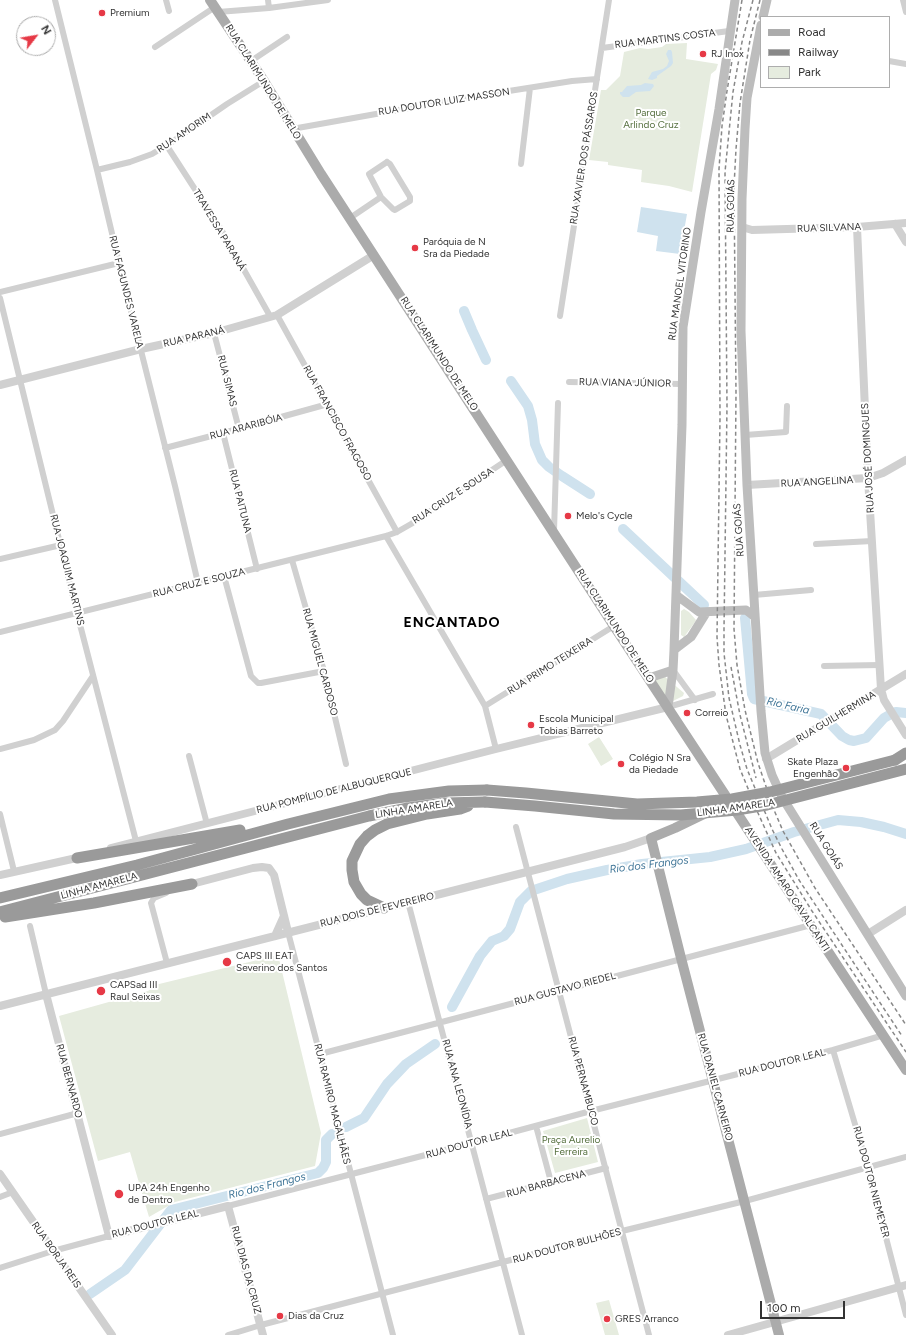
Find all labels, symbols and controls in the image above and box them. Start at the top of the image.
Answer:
place label: Premium [110,7,150,19]
marker: Premium [97,8,107,18]
north arrow [16,16,56,56]
legend [760,16,890,88]
street label: RUA CLARIMUNDO DE MELO [223,22,303,142]
text: N [38,23,54,37]
text: Road [798,25,826,39]
street label: RUA MARTINS COSTA [614,27,716,51]
text: Railway [798,45,839,59]
place label: RJ Inox [711,48,744,60]
marker: RJ Inox [698,49,708,59]
text: Park [798,65,821,79]
street label: RUA DOUTOR LUIZ MASSON [377,86,511,118]
street label: RUA XAVIER DOS PÁSSAROS [568,91,600,225]
park label: Parque Arlindo Cruz [623,107,679,130]
street label: RUA AMORIM [155,110,213,156]
street label: RUA GOIÁS [725,179,737,233]
street label: TRAVESSA PARANÁ [190,187,248,273]
street label: RUA SILVANA [797,221,861,235]
street label: RUA MANOEL VITORINO [666,227,694,341]
street label: RUA FAGUNDES VARELA [106,234,146,350]
place label: Paróquia de N Sra da Piedade [423,236,489,260]
marker: Paróquia de N Sra da Piedade [410,243,420,253]
street label: RUA CLARIMUNDO DE MELO [398,295,480,413]
street label: RUA PARANÁ [162,324,226,350]
street label: RUA SIMAS [215,354,239,408]
street label: RUA FRANCISCO FRAGOSO [300,363,374,483]
street label: RUA VIANA JÚNIOR [579,376,671,390]
street label: RUA JOSÉ DOMINGUES [859,403,877,513]
street label: RUA ARARIBÓIA [208,412,284,442]
street label: RUA CRUZ E SOUSA [410,465,496,527]
street label: RUA PAITUNA [226,468,254,534]
street label: RUA ANGELINA [780,474,854,490]
street label: RUA GOIÁS [731,503,747,557]
place label: Melo's Cycle [576,510,632,522]
marker: Melo's Cycle [563,511,573,521]
street label: RUA JOAQUIM MARTINS [47,513,87,627]
street label: RUA CRUZ E SOUZA [152,566,246,600]
street label: RUA CLARIMUNDO DE MELO [574,567,656,685]
street label: RUA MIGUEL CARDOSO [300,607,340,717]
district label: ENCANTADO [403,615,501,631]
street label: RUA PRIMO TEIXEIRA [505,635,595,697]
street label: RUA GUILHERMINA [794,689,878,745]
water label: Rio Faria [765,695,811,717]
place label: Correio [695,707,728,719]
marker: Correio [682,708,692,718]
place label: Escola Municipal Tobias Barreto [539,713,613,736]
marker: Escola Municipal Tobias Barreto [526,720,536,730]
place label: Colégio N Sra da Piedade [629,752,691,776]
place label: Skate Plaza Engenhão [787,756,838,780]
marker: Colégio N Sra da Piedade [616,759,626,769]
marker: Skate Plaza Engenhão [841,763,851,773]
street label: RUA POMPÍLIO DE ALBUQUERQUE [255,766,413,816]
street label: LINHA AMARELA [374,797,454,821]
street label: LINHA AMARELA [696,797,776,819]
street label: RUA GOIÁS [807,820,845,872]
street label: AVENIDA AMARO CAVALCANTI [742,824,832,954]
water label: Rio dos Frangos [609,854,689,876]
street label: LINHA AMARELA [60,870,138,902]
street label: RUA DOIS DE FEVEREIRO [319,890,435,930]
place label: CAPS III EAT Severino dos Santos [236,950,327,974]
marker: CAPS III EAT Severino dos Santos [221,956,233,968]
street label: RUA GUSTAVO RIEDEL [513,970,617,1008]
place label: CAPSad III Raul Seixas [110,979,160,1002]
marker: CAPSad III Raul Seixas [95,985,107,997]
street label: RUA DANIEL CARNEIRO [695,1032,735,1142]
street label: RUA PERNAMBUCO [565,1035,601,1127]
street label: RUA ANA LEONÍDIA [439,1038,475,1130]
street label: RUA RAMIRO MAGALHÃES [311,1042,353,1166]
street label: RUA BERNARDO [53,1043,85,1119]
street label: RUA DOUTOR LEAL [737,1046,827,1080]
street label: RUA DOUTOR NIEMEYER [850,1125,892,1239]
street label: RUA DOUTOR LEAL [424,1127,514,1161]
park label: Praça Aurelio Ferreira [542,1134,600,1158]
street label: RUA BARBACENA [505,1168,587,1200]
water label: Rio dos Frangos [227,1170,307,1202]
place label: UPA 24h Engenho de Dentro [128,1182,210,1206]
marker: UPA 24h Engenho de Dentro [113,1188,125,1200]
street label: RUA DOUTOR LEAL [110,1207,200,1241]
street label: RUA BORJA REIS [29,1220,83,1290]
street label: RUA DIAS DA CRUZ [228,1225,264,1315]
street label: RUA DOUTOR BULHÕES [511,1226,623,1266]
scale bar [762,1293,847,1319]
text: 100 m [767,1301,801,1315]
place label: Dias da Cruz [288,1310,344,1322]
marker: Dias da Cruz [275,1311,285,1321]
place label: GRES Arranco [615,1313,679,1325]
marker: GRES Arranco [602,1314,612,1324]

